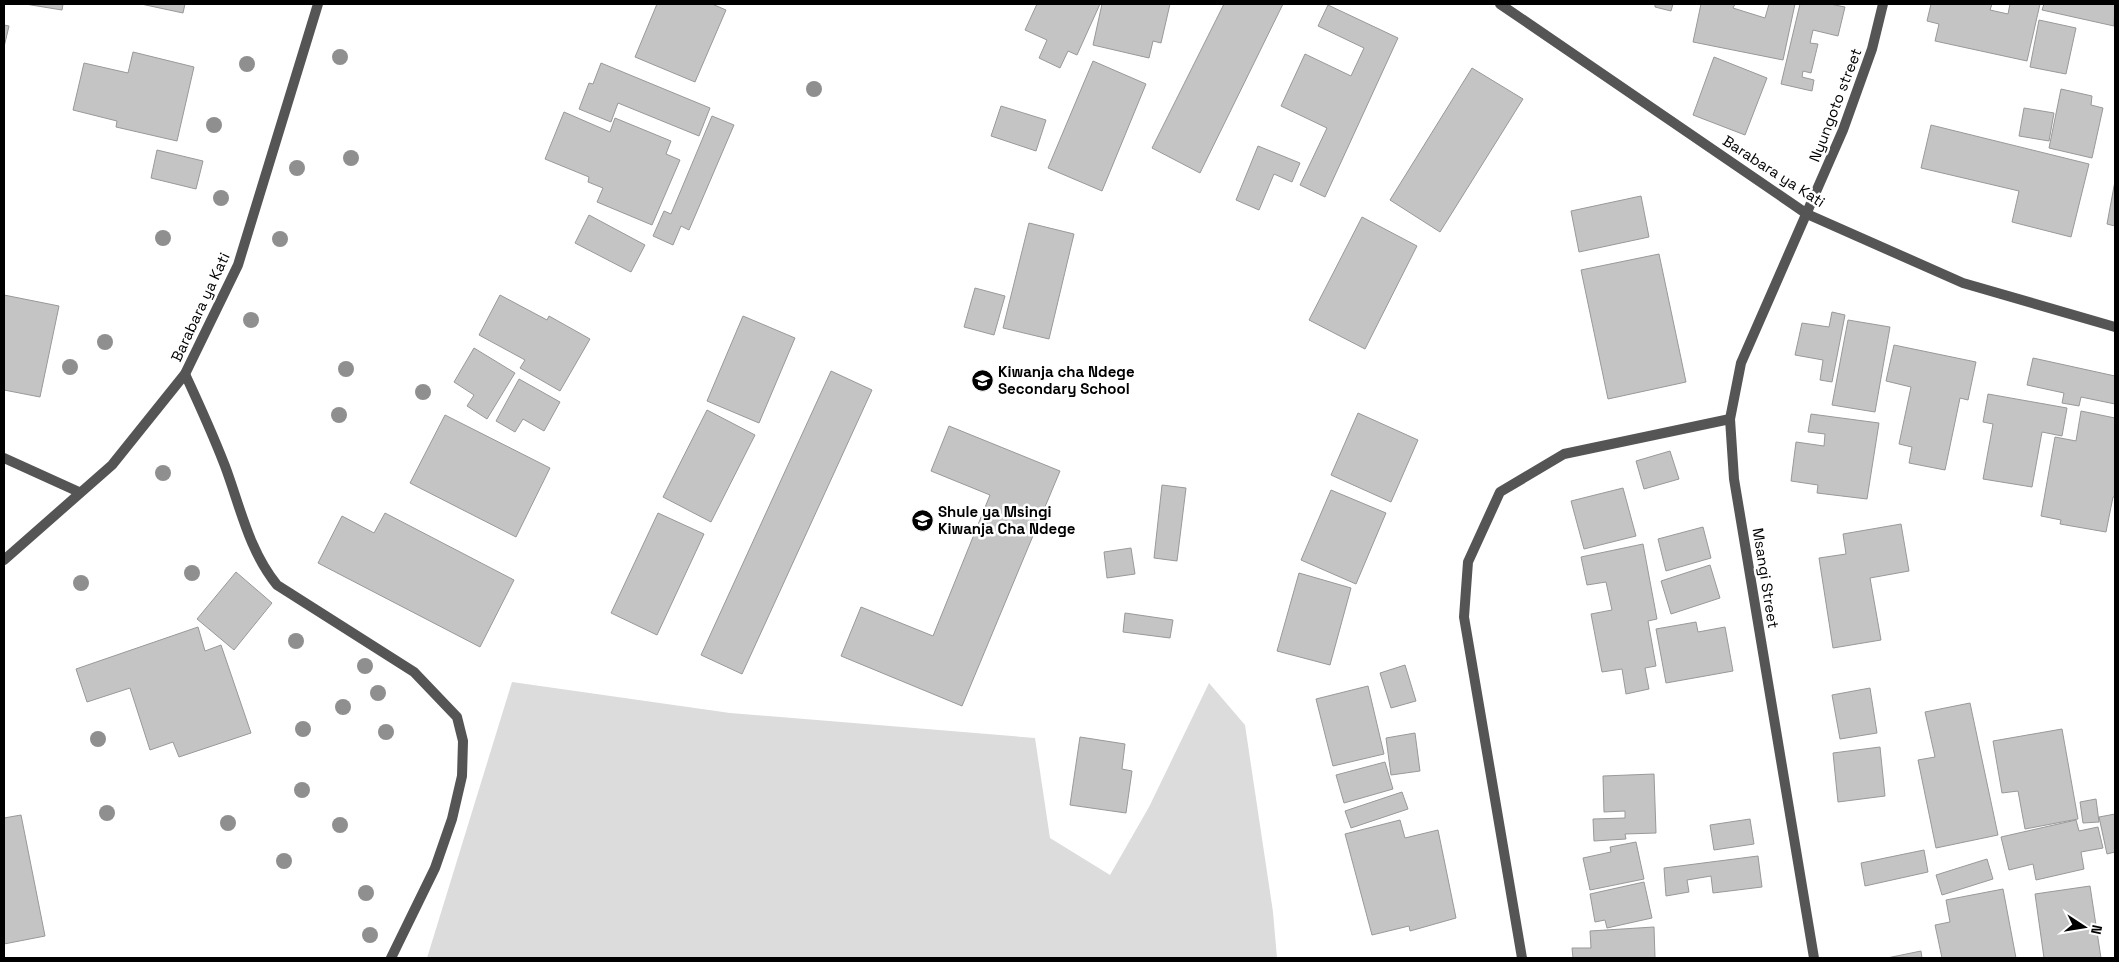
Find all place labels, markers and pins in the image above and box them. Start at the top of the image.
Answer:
place label: Kiwanja cha Ndege Secondary School [998,362,1135,398]
school or university icon: Kiwanja cha Ndege Secondary School [970,368,994,392]
place label: Shule ya Msingi Kiwanja Cha Ndege [938,502,1076,538]
school or university icon: Shule ya Msingi Kiwanja Cha Ndege [910,508,934,532]

